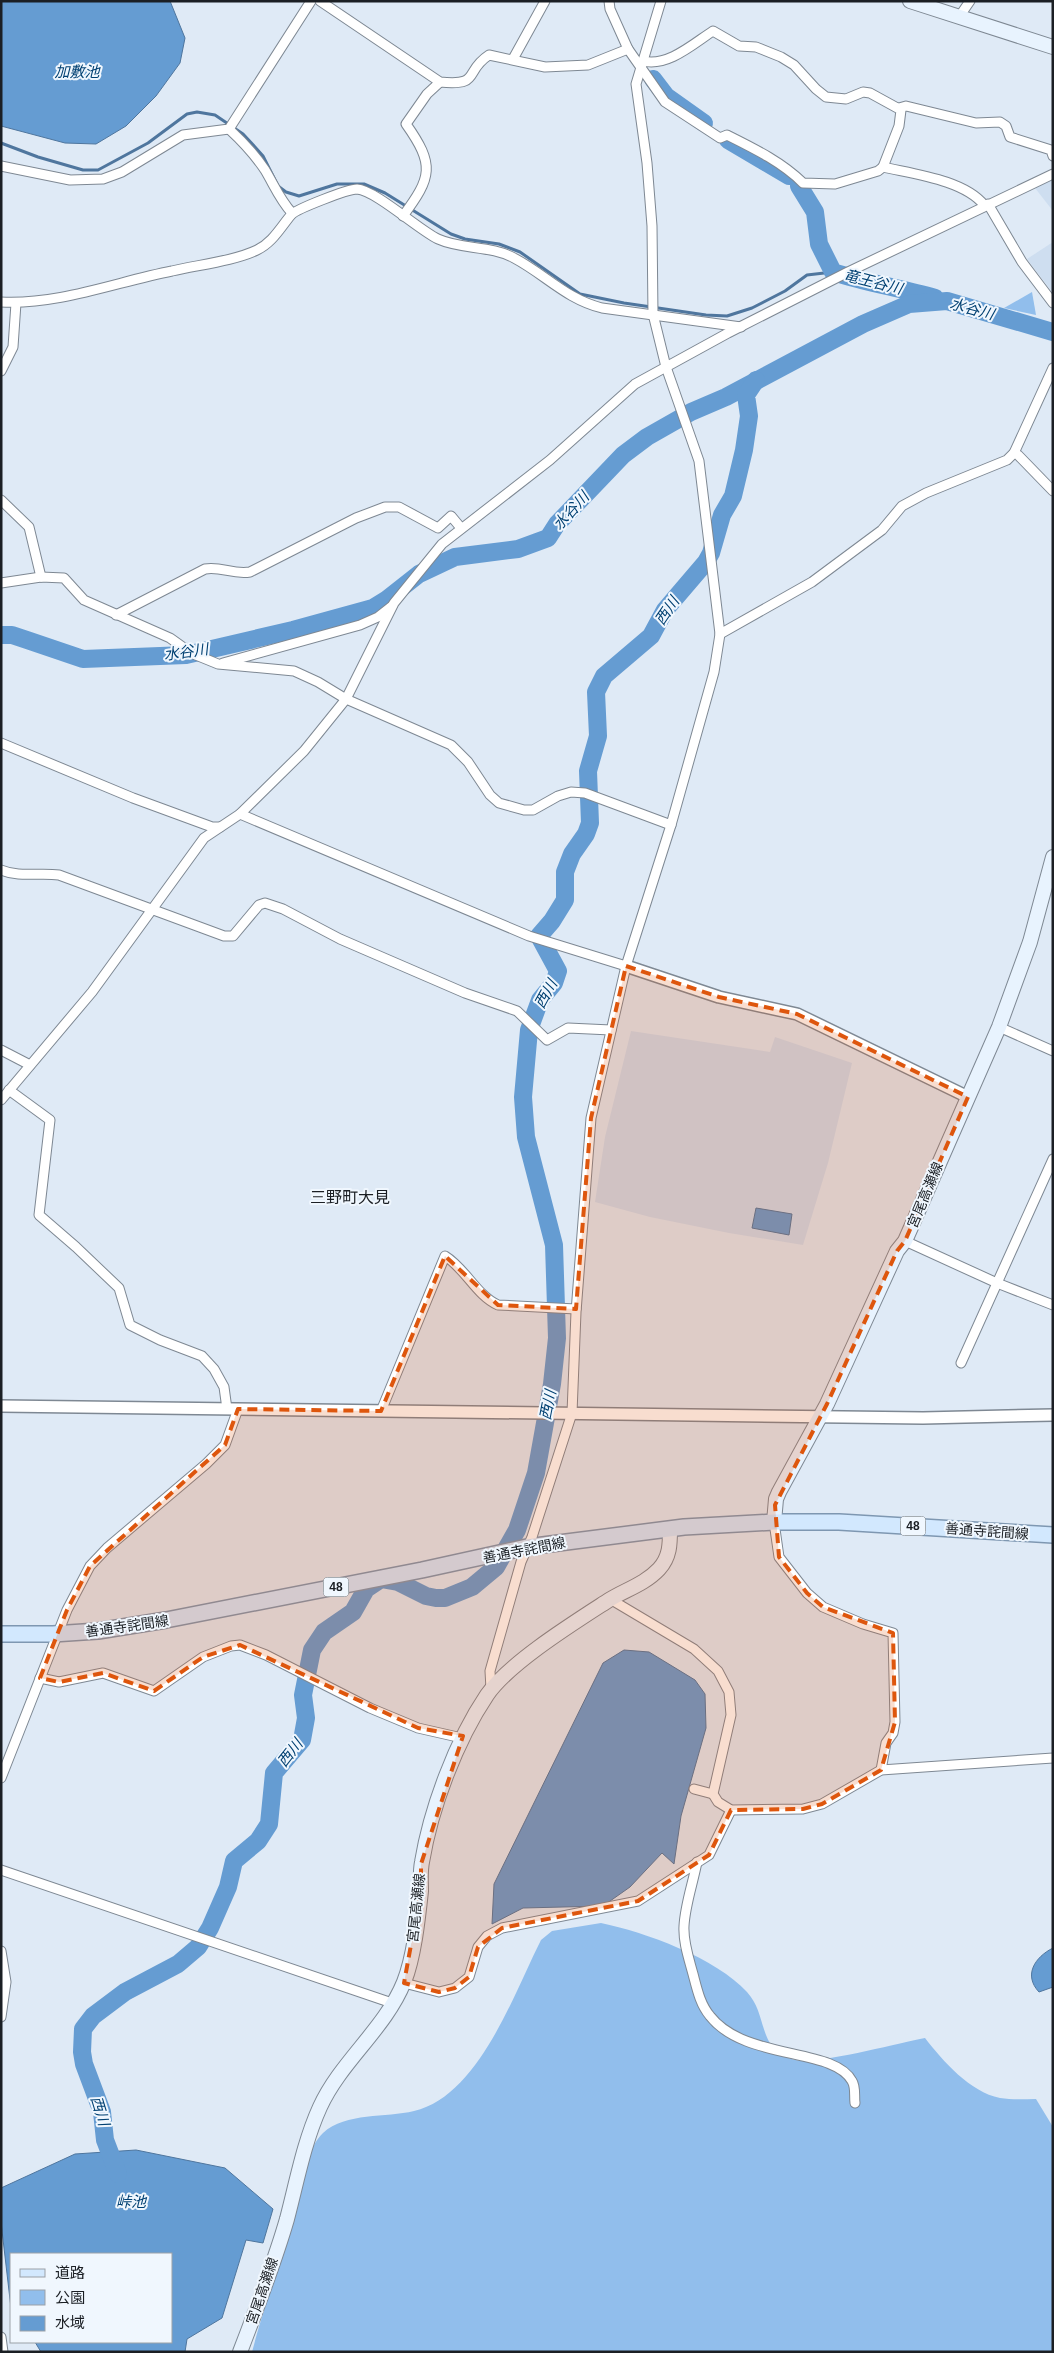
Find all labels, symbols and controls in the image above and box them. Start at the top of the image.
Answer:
water label: 加敷池 [54,63,101,80]
water label: 竜王谷川 [842,266,906,298]
water label: 水谷川 [948,294,998,323]
water label: 水谷川 [549,487,593,533]
water label: 西川 [651,592,683,628]
water label: 水谷川 [162,640,211,663]
water label: 西川 [531,975,561,1011]
street label: 宮尾高瀬線 [904,1160,946,1230]
district label: 三野町大見 [310,1189,390,1206]
water label: 西川 [536,1387,559,1421]
road number: 48 [900,1516,926,1535]
street label: 善通寺詫間線 [945,1520,1029,1542]
street label: 善通寺詫間線 [481,1534,567,1566]
road number: 48 [324,1578,348,1596]
street label: 善通寺詫間線 [84,1612,170,1640]
water label: 西川 [274,1734,307,1770]
street label: 宮尾高瀬線 [404,1872,428,1944]
water label: 西川 [88,2094,114,2130]
water label: 峠池 [116,2193,148,2210]
legend [10,2253,172,2343]
street label: 宮尾高瀬線 [243,2255,281,2327]
text: 道路 [55,2264,85,2281]
text: 公園 [55,2289,85,2306]
text: 水域 [55,2314,85,2331]

